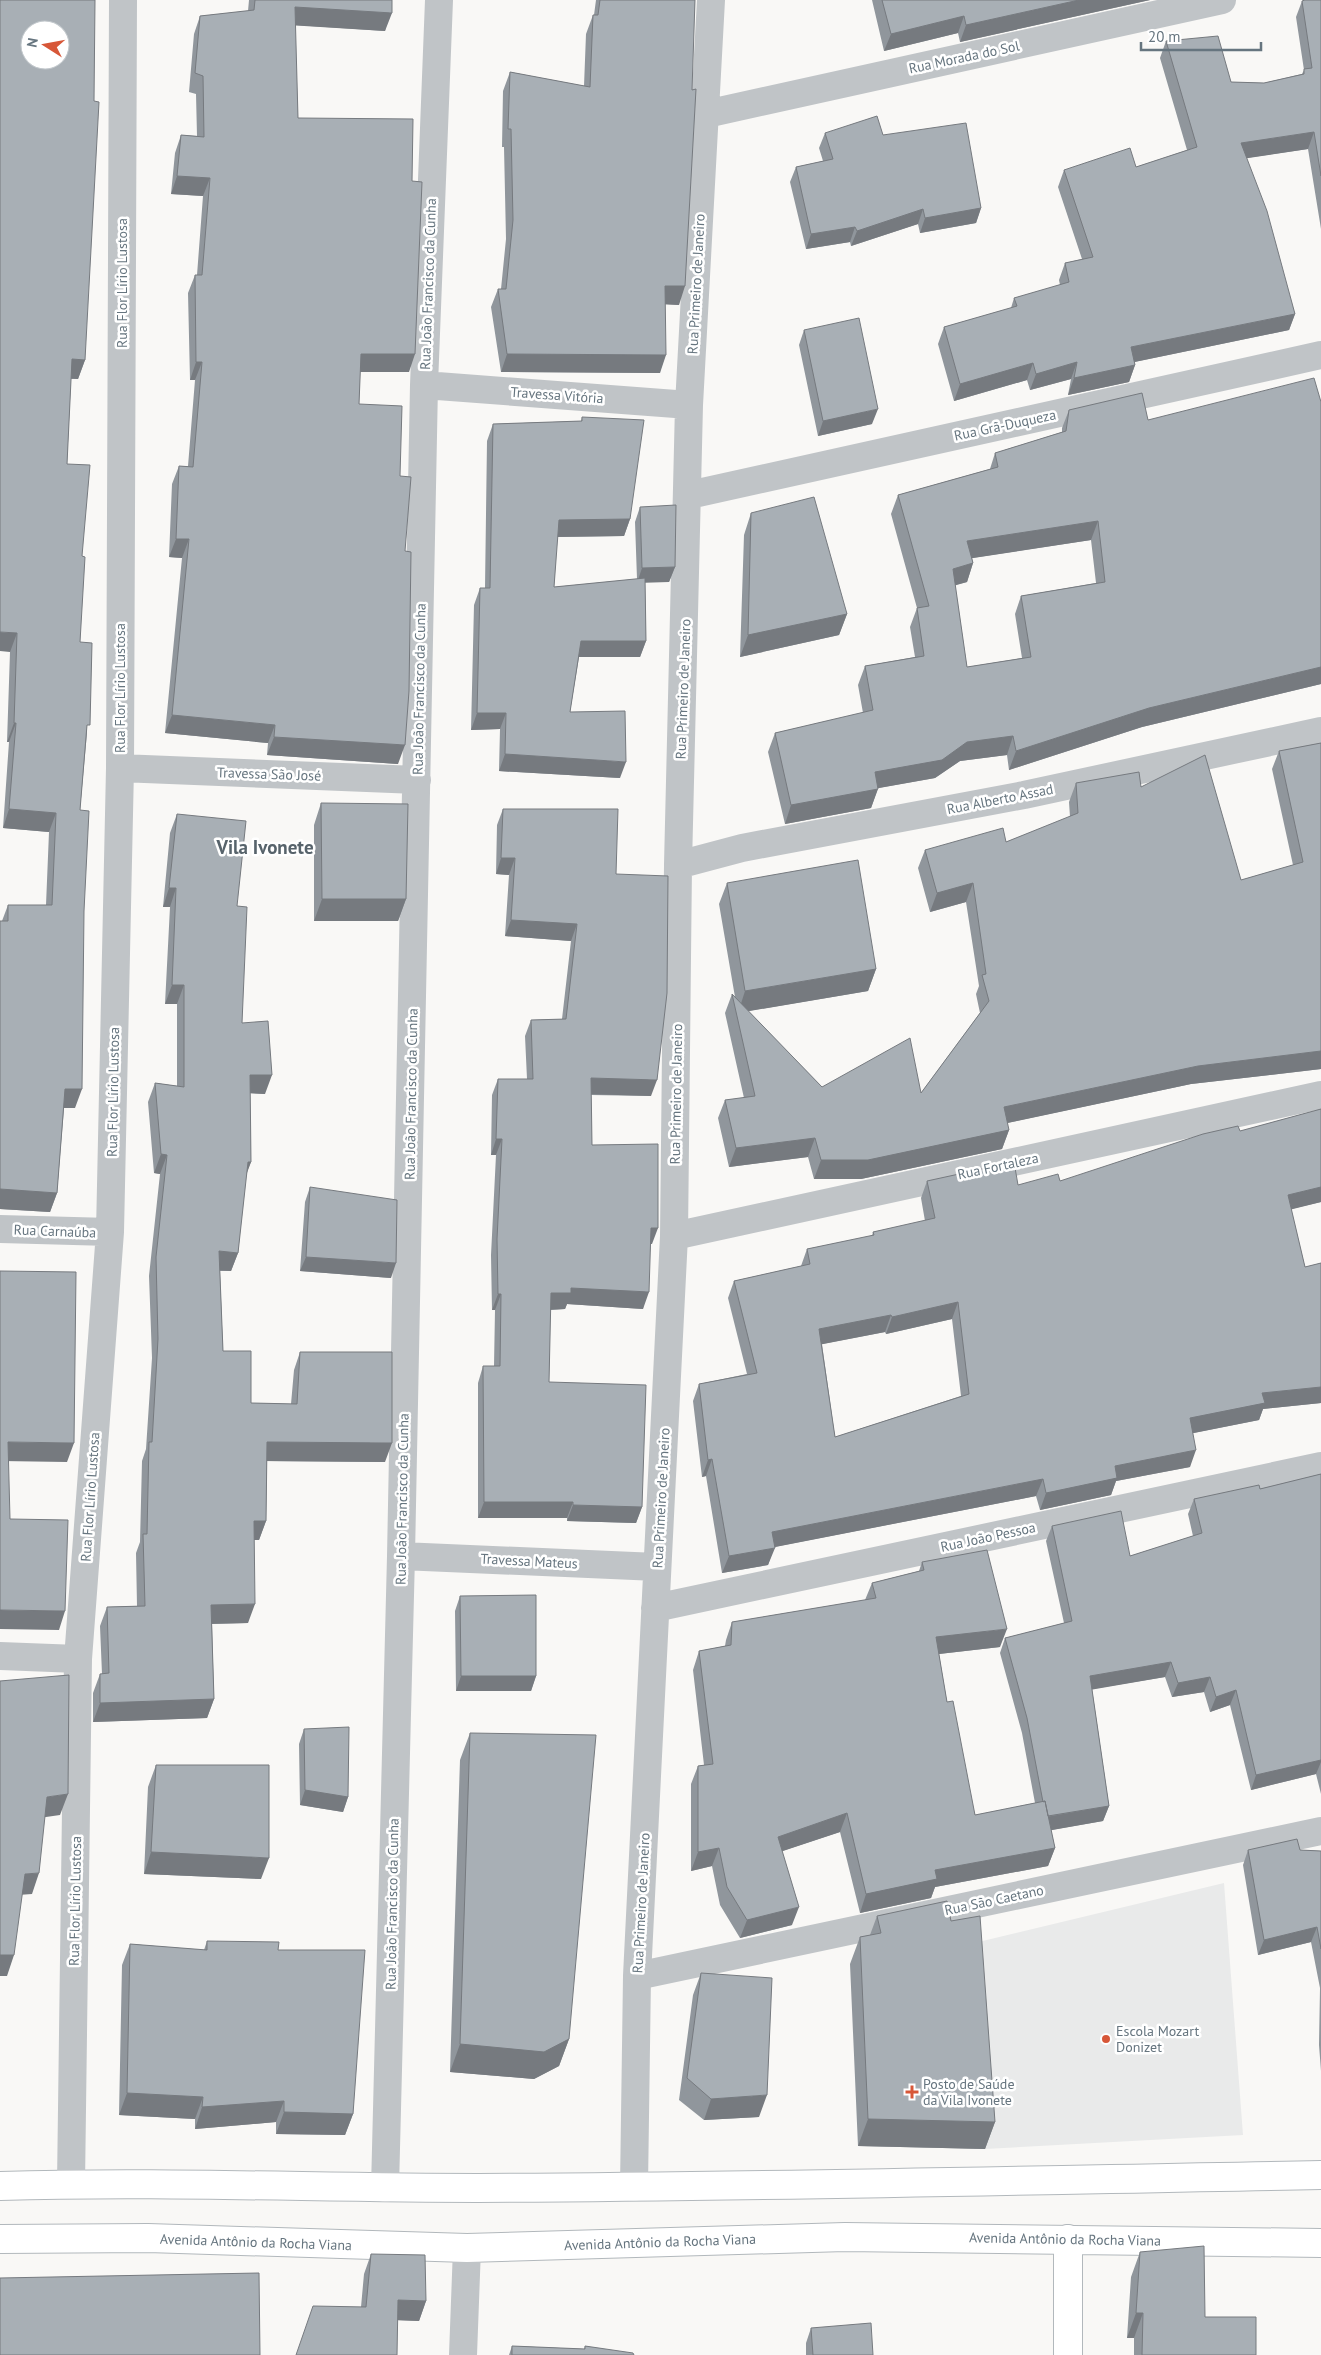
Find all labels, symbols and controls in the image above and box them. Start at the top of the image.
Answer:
north arrow [20,20,70,70]
scale bar [1141,20,1261,52]
text: 20 m [1148,27,1181,46]
text: N [23,36,42,49]
street label: Rua Morada do Sol [907,36,1021,78]
street label: Rua João Francisco da Cunha [416,198,440,370]
street label: Rua Primeiro de Janeiro [683,213,709,355]
street label: Rua Flor Lírio Lustosa [113,218,131,348]
street label: Travessa Vitória [510,383,604,407]
street label: Rua Grã-Duqueza [952,405,1058,445]
street label: Rua João Francisco da Cunha [409,603,429,775]
street label: Rua Primeiro de Janeiro [672,618,694,760]
street label: Rua Flor Lírio Lustosa [111,623,129,753]
street label: Travessa São José [217,763,321,785]
street label: Rua Alberto Assad [945,780,1055,818]
district label: Vila Ivonete [215,835,314,859]
street label: Rua João Francisco da Cunha [401,1008,421,1180]
street label: Rua Primeiro de Janeiro [666,1024,686,1164]
street label: Rua Flor Lírio Lustosa [103,1027,123,1157]
street label: Rua Fortaleza [956,1149,1040,1183]
street label: Rua Carnaúba [13,1221,97,1241]
street label: Rua João Francisco da Cunha [392,1413,412,1585]
street label: Rua Primeiro de Janeiro [648,1427,674,1569]
street label: Rua Flor Lírio Lustosa [76,1432,104,1562]
street label: Rua João Pessoa [939,1518,1037,1556]
street label: Travessa Mateus [480,1549,578,1573]
street label: Rua João Francisco da Cunha [382,1818,402,1990]
street label: Rua Primeiro de Janeiro [628,1832,654,1974]
street label: Rua Flor Lírio Lustosa [65,1836,85,1966]
street label: Rua São Caetano [943,1881,1045,1919]
place label: Escola Mozart Donizet [1116,2022,1199,2056]
marker: Escola Mozart Donizet [1100,2033,1112,2045]
place label: Posto de Saúde da Vila Ivonete [923,2075,1015,2109]
marker: Posto de Saúde da Vila Ivonete [905,2085,919,2099]
street label: Avenida Antônio da Rocha Viana [969,2228,1161,2250]
street label: Avenida Antônio da Rocha Viana [160,2230,352,2254]
street label: Avenida Antônio da Rocha Viana [564,2230,756,2254]

